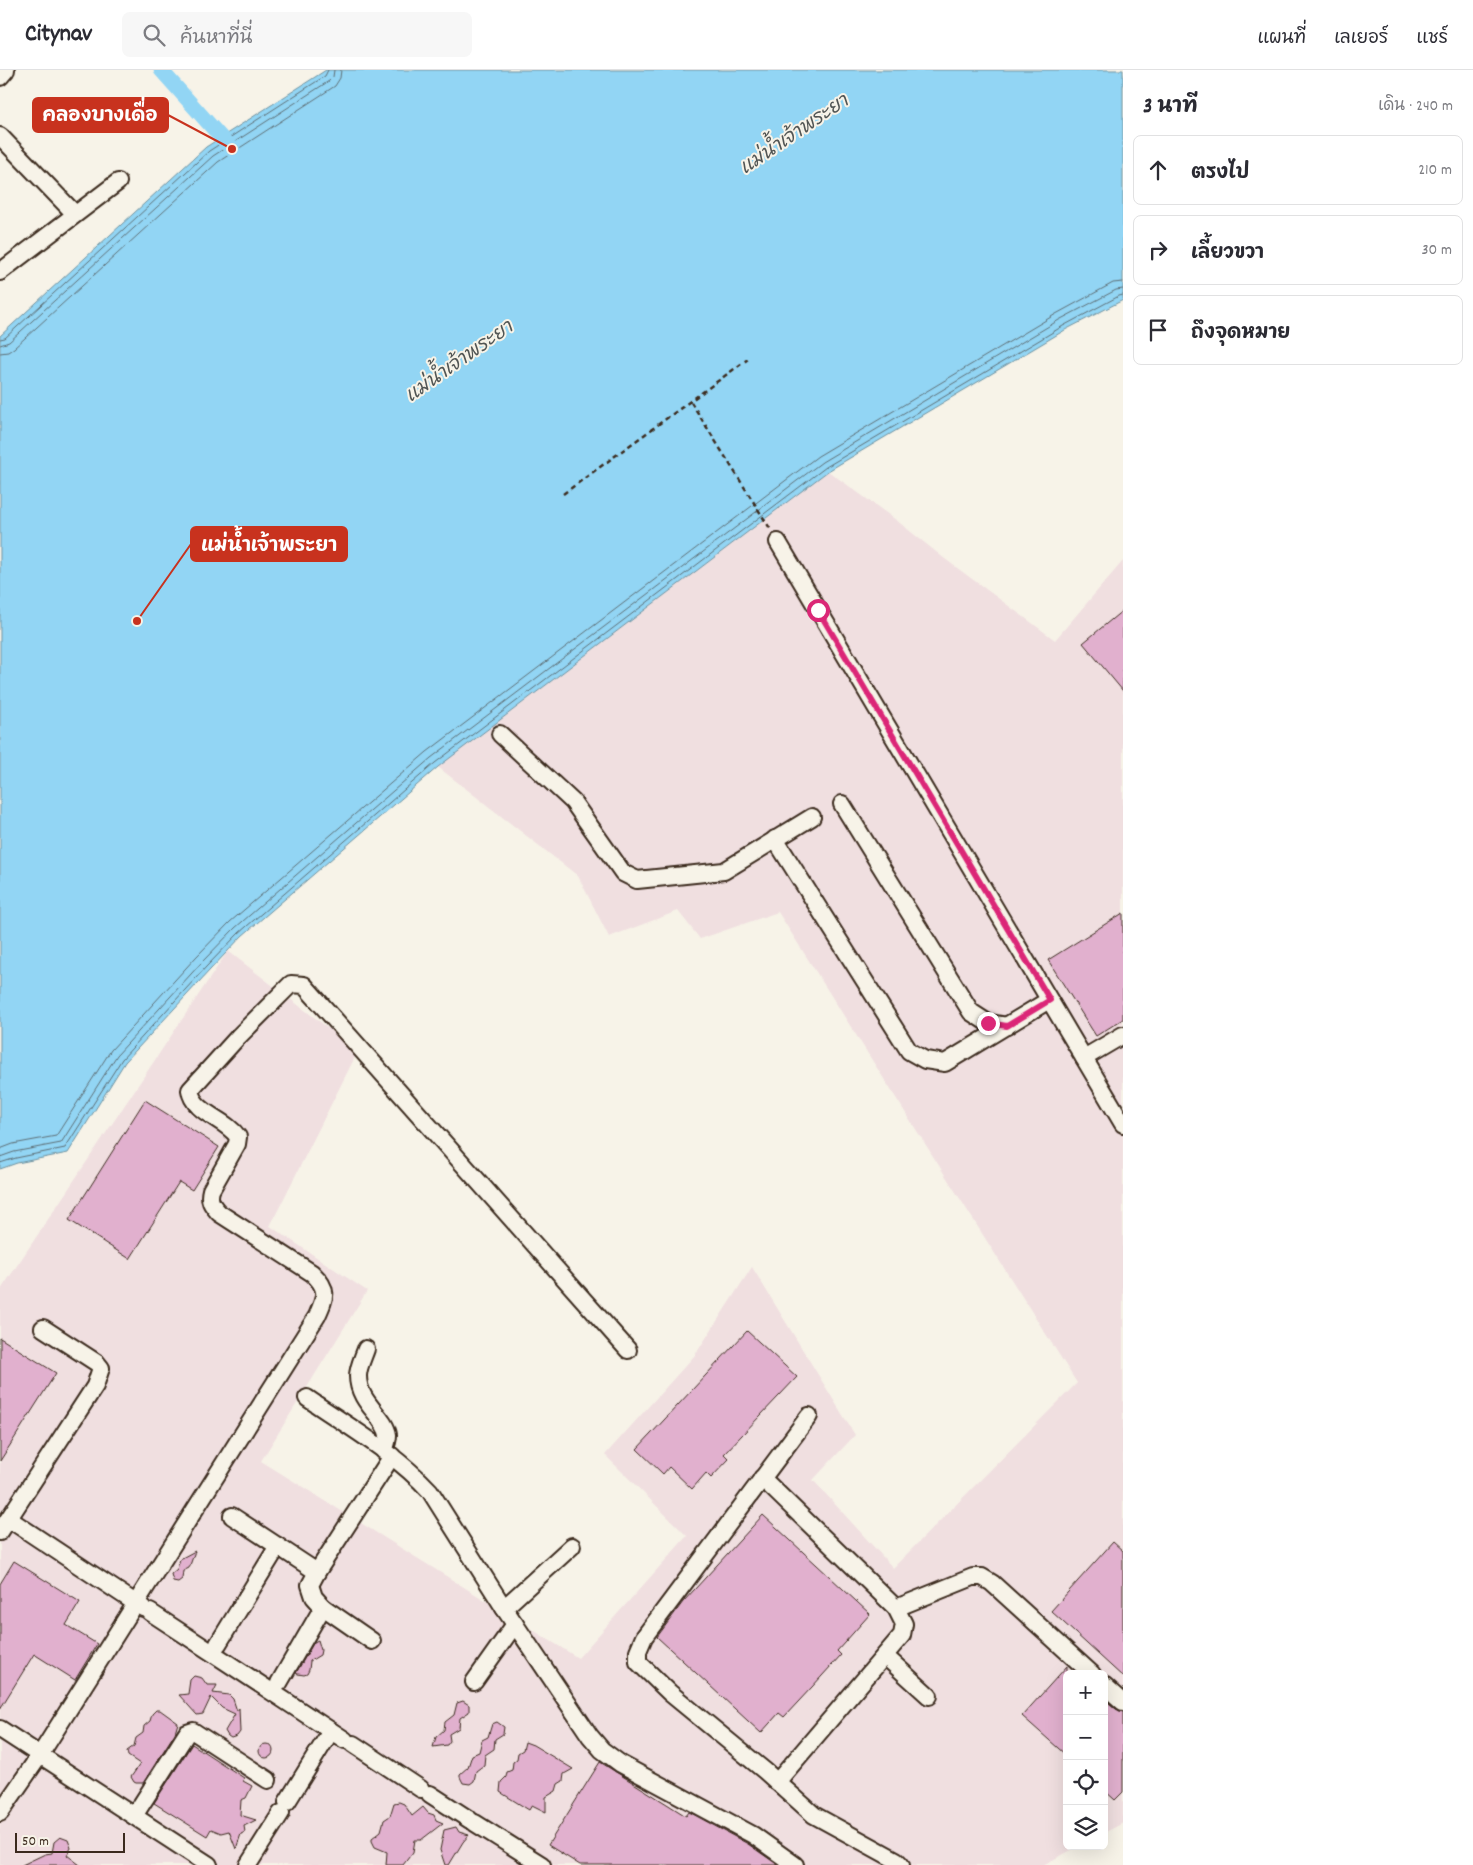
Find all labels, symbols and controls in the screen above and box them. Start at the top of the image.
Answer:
search box [122,12,472,57]
text: Citynav [25,18,92,52]
icon: search [140,21,168,49]
text: ค้นหาที่นี่ [180,26,252,53]
text: แผนที่ [1258,27,1306,52]
text: เลเยอร์ [1334,27,1388,52]
text: แชร์ [1416,27,1448,52]
water label: แม่น้ำเจ้าพระยา [731,83,856,183]
text: 3 นาที [1143,93,1198,123]
text: เดิน · 240 m [1378,95,1453,118]
text: คลองบางเดื่อ [43,96,157,131]
callout: คลองบางเดื่อ [33,98,168,132]
icon: ahead [1144,156,1172,184]
text: 210 m [1418,159,1452,182]
text: ตรงไป [1191,161,1249,188]
icon: right [1144,236,1172,264]
text: 30 m [1422,239,1452,262]
text: เลี้ยวขวา [1191,241,1264,268]
water label: แม่น้ำเจ้าพระยา [396,309,521,410]
icon: arrive [1144,316,1172,344]
text: ถึงจุดหมาย [1191,321,1290,348]
text: แม่น้ำเจ้าพระยา [201,525,337,561]
callout: แม่น้ำเจ้าพระยา [191,527,347,561]
route start [807,599,830,622]
route end [977,1012,1000,1035]
map controls [1063,1670,1108,1850]
button: + [1063,1670,1108,1715]
button: − [1063,1715,1108,1760]
button: locate [1063,1760,1108,1805]
button: layers [1063,1805,1108,1850]
scale bar [15,1830,125,1853]
text: 50 m [22,1832,49,1852]

